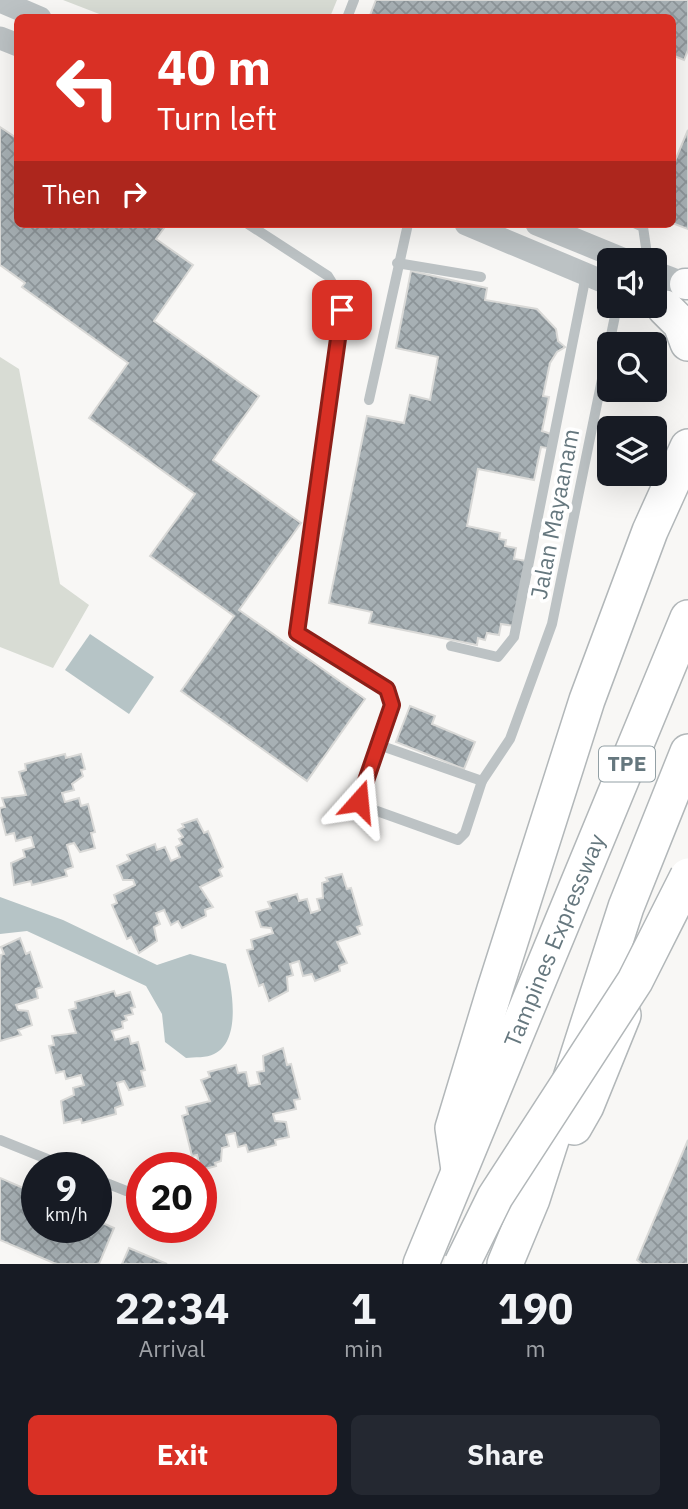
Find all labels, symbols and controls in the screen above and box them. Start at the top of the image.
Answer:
text: 40 m [157,35,271,98]
icon: left [42,42,133,133]
text: Turn left [157,97,277,139]
icon: right [115,175,153,213]
text: Then [42,177,101,211]
map controls [597,248,667,486]
button: sound [597,248,667,318]
pin [312,280,372,340]
icon: arrive [323,291,361,329]
button: search [597,332,667,402]
button: layers [597,416,667,486]
street label: Jalan Mayaanam [523,426,585,602]
road number: TPE [599,746,655,782]
position arrow [322,764,396,838]
street label: Tampines Expressway [496,829,611,1051]
speed limit sign: 20 [126,1152,217,1243]
text: 9 [56,1165,77,1211]
text: km/h [45,1203,88,1226]
text: 22:34 [115,1281,229,1336]
text: 1 [351,1281,376,1336]
text: 190 [498,1281,573,1336]
text: Arrival [139,1333,206,1363]
text: min [344,1333,383,1363]
text: m [525,1333,546,1363]
button: Exit [28,1415,337,1495]
button: Share [351,1415,660,1495]

